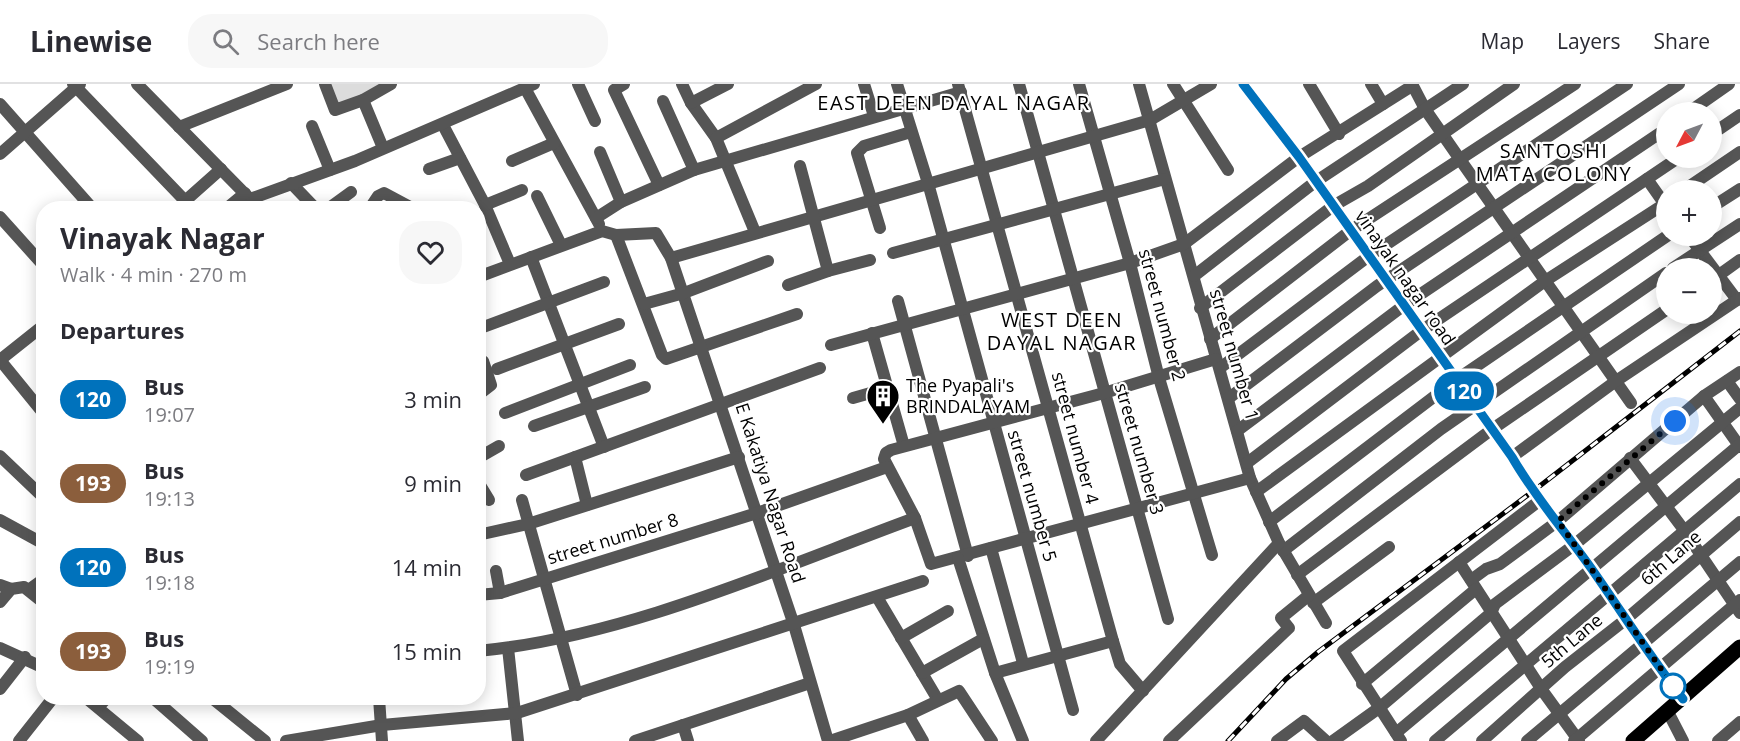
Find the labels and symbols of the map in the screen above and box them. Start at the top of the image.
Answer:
district label: EAST DEEN DAYAL NAGAR [817,89,1091,116]
north arrow [1656,102,1722,168]
district label: SANTOSHI MATA COLONY [1476,137,1632,187]
street label: vinayak nagar road [1350,205,1461,350]
street label: street number 2 [1134,246,1192,383]
street label: street number 1 [1205,286,1265,423]
district label: WEST DEEN DAYAL NAGAR [987,306,1137,356]
street label: street number 4 [1047,369,1105,506]
line badge: 120 [1430,372,1498,410]
place label: The Pyapali's BRINDALAYAM [906,373,1030,418]
building icon: The Pyapali's BRINDALAYAM [865,378,901,425]
street label: street number 3 [1110,380,1170,517]
street label: E Kakatiya Nagar Road [730,400,811,586]
your location [1660,406,1690,436]
street label: street number 5 [1003,427,1063,564]
street label: street number 8 [544,507,681,569]
street label: 6th Lane [1635,524,1706,590]
street label: 5th Lane [1536,608,1607,673]
unlabelled marker [1660,673,1686,699]

